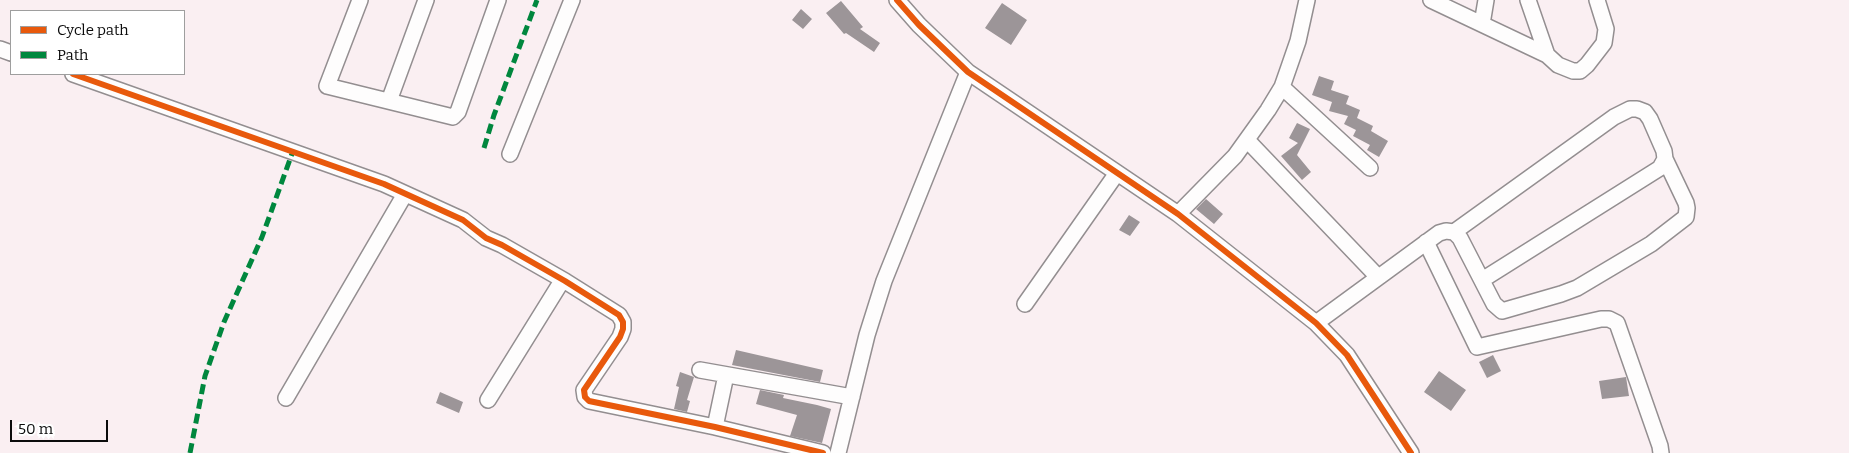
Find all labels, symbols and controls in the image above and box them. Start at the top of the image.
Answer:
legend [10,10,185,75]
text: Cycle path [57,21,129,39]
text: Path [57,46,88,64]
scale bar [12,410,110,442]
text: 50 m [18,420,53,438]

